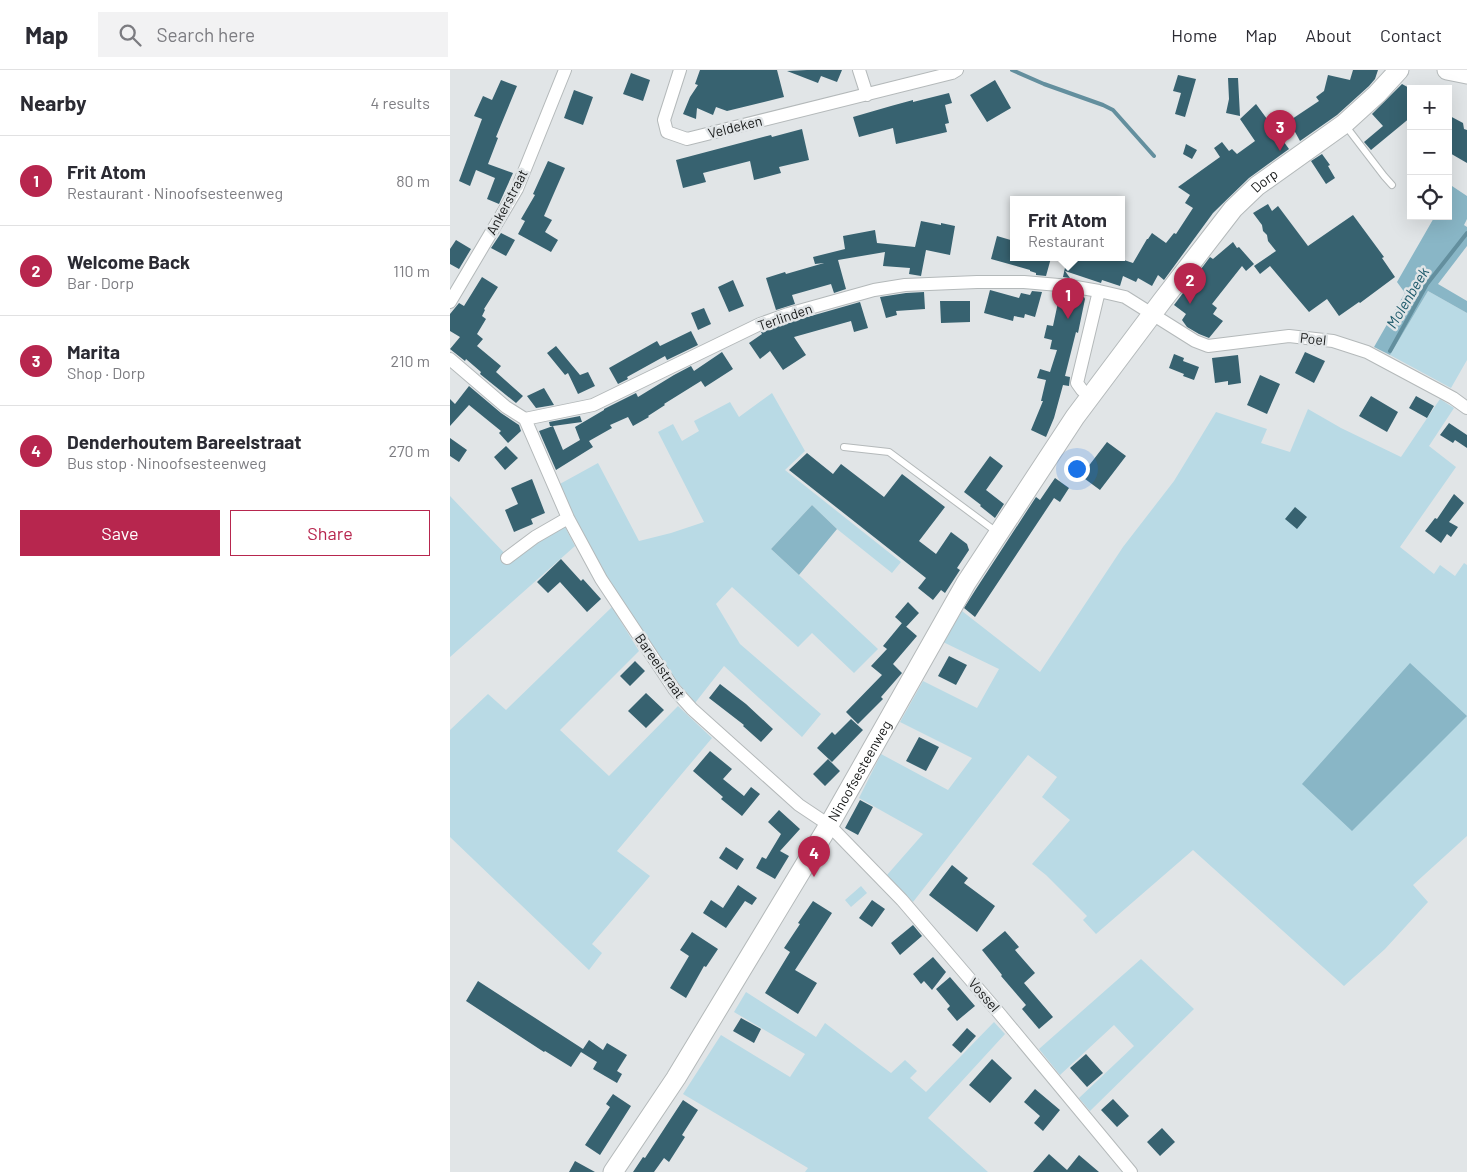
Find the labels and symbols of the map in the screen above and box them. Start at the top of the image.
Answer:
pin: 3 [1264,110,1296,151]
street label: Veldeken [706,112,764,141]
street label: Dorp [1247,165,1281,196]
street label: Ankerstraat [482,166,531,237]
pin: 2 [1174,263,1206,304]
water label: Molenbeek [1382,263,1433,331]
pin: 1 [1052,278,1084,319]
street label: Terlinden [755,299,814,334]
street label: Poel [1299,329,1327,348]
your location [1064,456,1090,482]
street label: Bareelstraat [632,630,689,701]
street label: Ninoofsesteenweg [824,717,895,824]
pin: 4 [798,836,830,877]
street label: Vossel [965,974,1004,1015]

